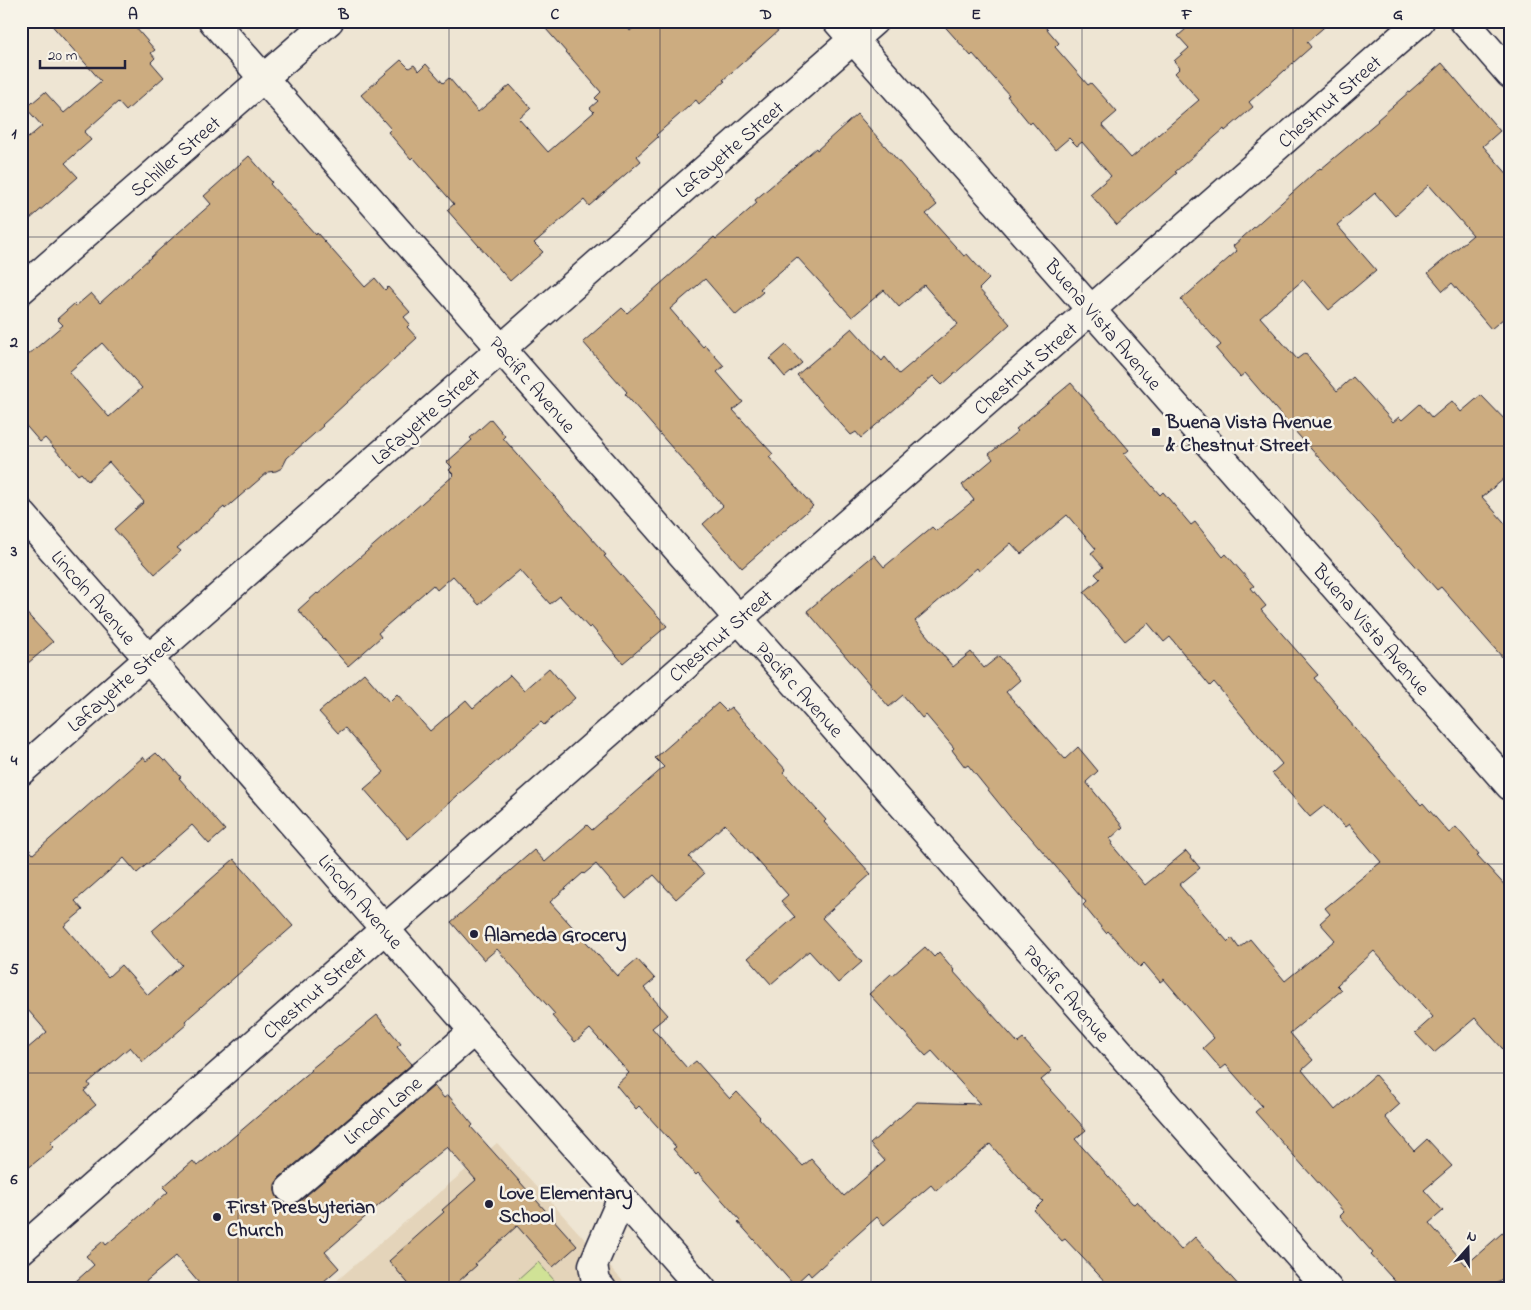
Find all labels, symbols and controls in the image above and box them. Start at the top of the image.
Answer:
text: A [128,3,138,27]
text: B [338,3,350,27]
text: C [551,3,560,27]
text: D [759,3,772,27]
text: E [971,3,981,27]
text: F [1181,3,1193,27]
text: G [1393,3,1403,27]
scale bar [40,38,125,70]
text: 20 m [48,45,78,67]
street label: Chestnut Street [1272,49,1389,156]
street label: Lafayette Street [670,95,792,206]
street label: Schiller Street [125,110,229,206]
text: 1 [11,122,17,146]
street label: Buena Vista Avenue [1036,253,1168,398]
street label: Chestnut Street [968,316,1085,423]
text: 2 [9,331,18,355]
street label: Pacific Avenue [481,331,582,441]
street label: Lafayette Street [366,362,488,473]
place label: Buena Vista Avenue & Chestnut Street [1165,409,1333,461]
marker: Buena Vista Avenue & Chestnut Street [1150,426,1162,438]
text: 3 [10,540,18,564]
street label: Lincoln Avenue [43,545,142,653]
street label: Buena Vista Avenue [1304,558,1436,703]
street label: Chestnut Street [663,583,780,690]
street label: Lafayette Street [62,629,184,740]
street label: Pacific Avenue [747,636,849,745]
text: 4 [10,749,18,773]
street label: Lincoln Avenue [310,849,409,957]
place label: Alameda Grocery [484,922,626,952]
marker: Alameda Grocery [468,928,480,940]
street label: Chestnut Street [257,940,374,1047]
street label: Pacific Avenue [1015,940,1116,1050]
text: 5 [9,958,19,982]
street label: Lincoln Lane [338,1070,429,1153]
text: 6 [9,1168,18,1192]
place label: Love Elementary School [499,1180,633,1232]
place label: First Presbyterian Church [226,1194,375,1246]
marker: Love Elementary School [483,1198,495,1210]
marker: First Presbyterian Church [211,1211,223,1223]
north arrow [1444,1222,1494,1272]
text: N [1464,1226,1480,1249]

